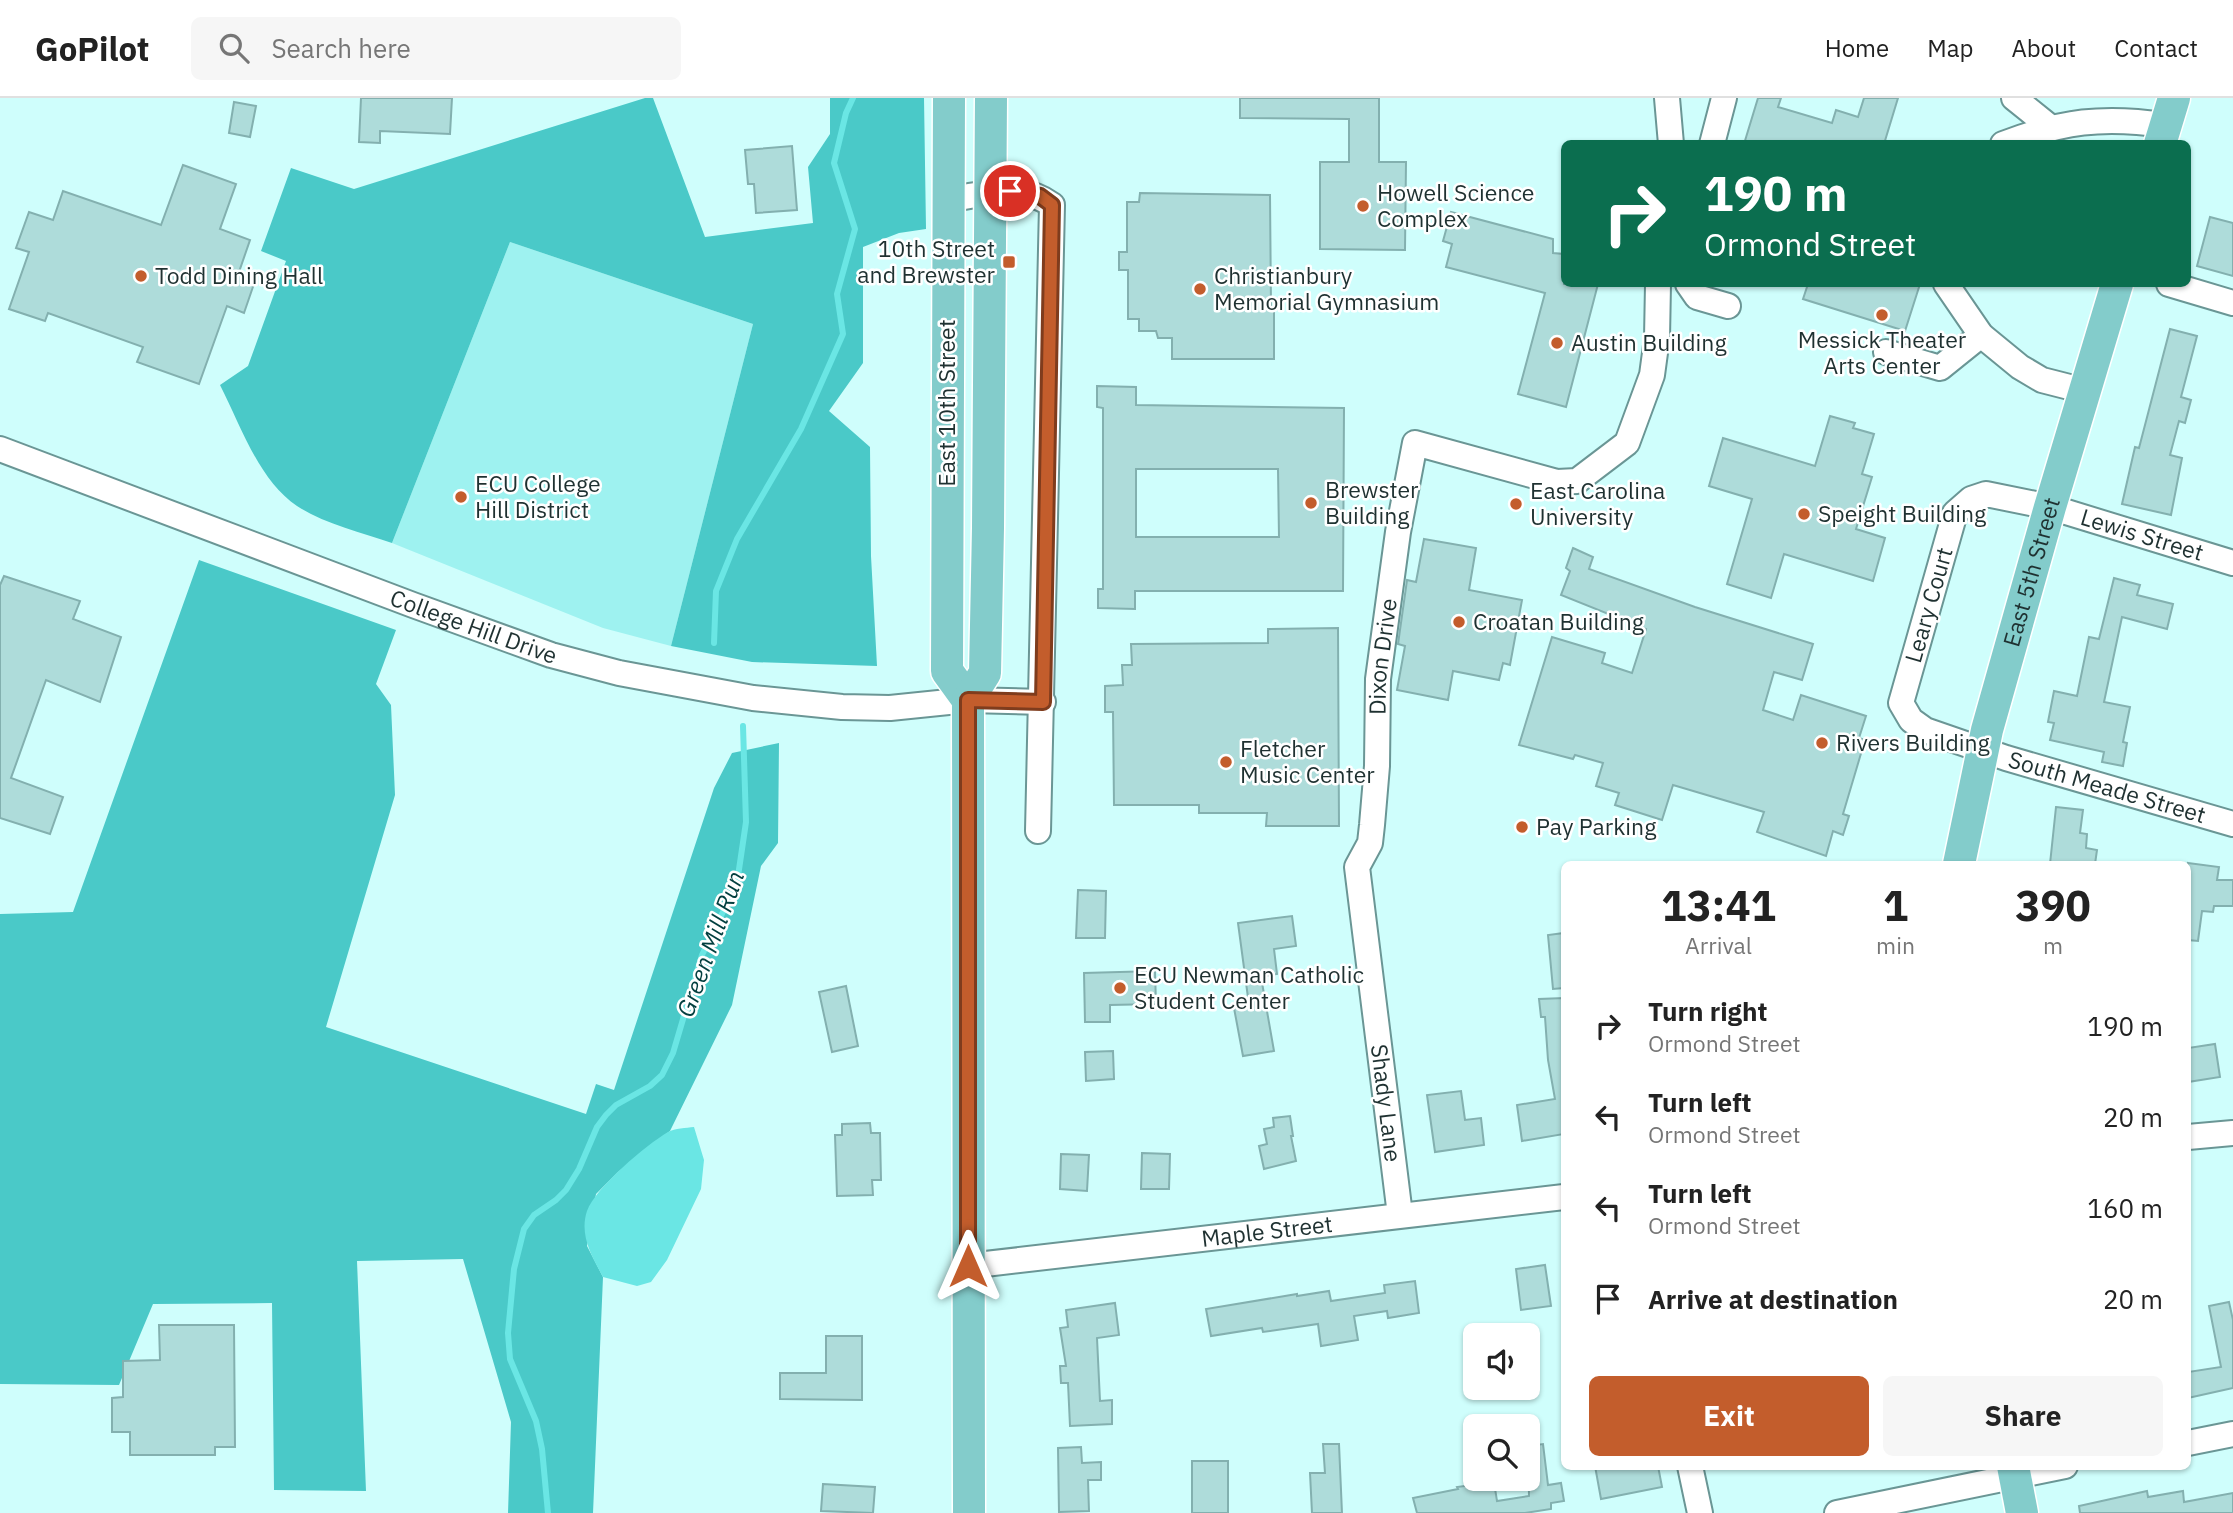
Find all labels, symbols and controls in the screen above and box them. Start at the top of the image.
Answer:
search box [191,17,681,80]
text: GoPilot [35,27,149,70]
icon: search [215,29,253,67]
text: Search here [271,31,411,65]
text: Home [1825,32,1889,64]
text: Map [1927,32,1973,64]
text: About [2011,32,2076,64]
text: Contact [2114,32,2198,64]
pin [980,161,1040,221]
text: 190 m [1704,161,1848,224]
icon: right [1589,168,1680,259]
icon: arrive [991,172,1029,210]
place label: Howell Science Complex [1377,177,1534,233]
marker: Howell Science Complex [1355,198,1371,214]
text: Ormond Street [1704,223,1916,265]
place label: 10th Street and Brewster [857,233,996,289]
marker: 10th Street and Brewster [1001,254,1017,270]
place label: Todd Dining Hall [155,260,323,290]
place label: Christianbury Memorial Gymnasium [1214,260,1439,316]
marker: Todd Dining Hall [133,268,149,284]
marker: Christianbury Memorial Gymnasium [1192,281,1208,297]
marker: Messick Theater Arts Center [1874,307,1890,323]
street label: East 10th Street [931,319,961,487]
place label: Messick Theater Arts Center [1798,324,1967,380]
place label: Austin Building [1571,327,1727,357]
marker: Austin Building [1549,335,1565,351]
place label: ECU College Hill District [475,468,601,524]
place label: Brewster Building [1325,474,1419,530]
place label: East Carolina University [1530,475,1665,531]
marker: ECU College Hill District [453,489,469,505]
street label: East 5th Street [1995,493,2066,650]
marker: Brewster Building [1303,495,1319,511]
marker: East Carolina University [1508,496,1524,512]
place label: Speight Building [1818,498,1986,528]
street label: Lewis Street [2077,501,2207,567]
marker: Speight Building [1796,506,1812,522]
street label: Leary Court [1897,544,1959,666]
street label: College Hill Drive [386,582,562,670]
street label: Dixon Drive [1362,596,1403,715]
place label: Croatan Building [1473,606,1644,636]
marker: Croatan Building [1451,614,1467,630]
place label: Rivers Building [1836,727,1990,757]
place label: Fletcher Music Center [1240,733,1375,789]
marker: Rivers Building [1814,735,1830,751]
street label: South Meade Street [2005,743,2209,829]
marker: Fletcher Music Center [1218,754,1234,770]
place label: Pay Parking [1536,811,1656,841]
marker: Pay Parking [1514,819,1530,835]
water label: Green Mill Run [669,866,751,1021]
text: 13:41 [1661,878,1776,933]
text: 1 [1883,878,1908,933]
text: 390 [2015,878,2091,933]
text: Arrival [1685,930,1752,960]
text: min [1876,930,1915,960]
text: m [2043,930,2063,960]
place label: ECU Newman Catholic Student Center [1134,959,1364,1015]
marker: ECU Newman Catholic Student Center [1112,980,1128,996]
text: Turn right [1648,994,1767,1028]
icon: right [1589,1007,1627,1045]
text: 190 m [2087,1009,2163,1043]
text: Ormond Street [1648,1028,1801,1058]
street label: Shady Lane [1365,1042,1409,1163]
text: Turn left [1648,1085,1751,1119]
icon: left [1589,1098,1627,1136]
text: 20 m [2103,1100,2163,1134]
text: Ormond Street [1648,1119,1801,1149]
text: Turn left [1648,1176,1751,1210]
icon: left [1589,1189,1627,1227]
text: 160 m [2087,1191,2163,1225]
street label: Maple Street [1200,1208,1334,1253]
text: Ormond Street [1648,1210,1801,1240]
position arrow [931,1229,1005,1303]
icon: arrive [1589,1280,1627,1318]
text: Arrive at destination [1648,1282,1898,1316]
text: 20 m [2103,1282,2163,1316]
map controls [1463,1323,1540,1491]
button: sound [1463,1323,1540,1400]
button: Exit [1589,1376,1869,1456]
button: Share [1883,1376,2163,1456]
button: search [1463,1414,1540,1491]

